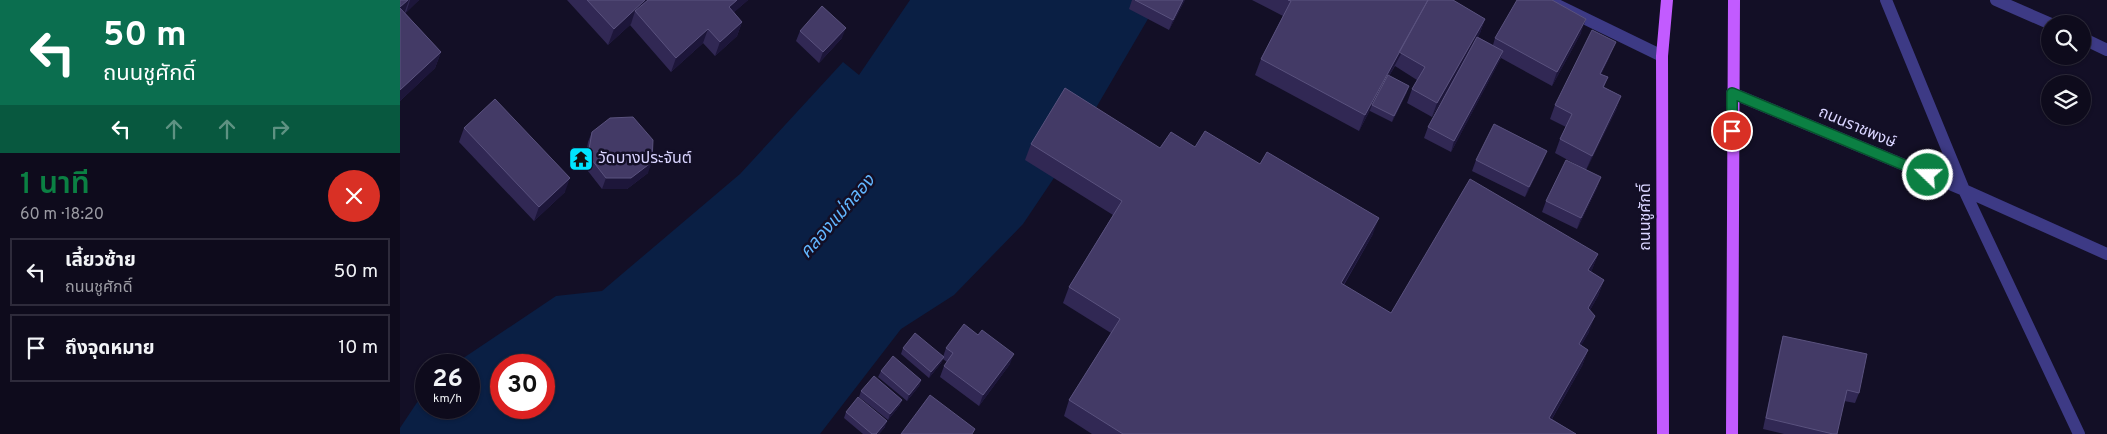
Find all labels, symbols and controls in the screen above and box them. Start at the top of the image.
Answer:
text: 50 m [103,14,187,58]
map controls [2041,15,2091,125]
button: search [2041,15,2091,65]
icon: left [20,20,85,85]
text: ถนนชูศักดิ์ [103,61,196,88]
button: layers [2041,75,2091,125]
street label: ถนนราชพงษ์ [1815,103,1899,153]
pin [1711,110,1753,152]
icon: left [107,115,135,143]
icon: ahead [160,115,188,143]
icon: ahead [213,115,241,143]
icon: right [266,115,294,143]
icon: arrive [1718,117,1746,145]
temple icon: วัดบางประจันต์ [568,146,594,172]
position arrow [1901,148,1953,200]
place label: วัดบางประจันต์ [598,149,692,169]
text: 1 นาที [20,167,90,204]
water label: คลองแม่กลอง [795,169,882,264]
button: close [328,170,380,222]
street label: ถนนชูศักดิ์ [1635,183,1656,251]
text: 60 m · 18:20 [20,205,104,225]
text: เลี้ยวซ้าย [65,249,136,273]
icon: left [22,258,50,286]
text: 50 m [333,260,378,284]
text: ถนนชูศักดิ์ [65,278,133,298]
icon: arrive [22,334,50,362]
text: 10 m [338,336,378,360]
text: ถึงจุดหมาย [65,337,155,361]
speed limit sign: 30 [490,354,555,419]
text: 26 [432,364,463,396]
text: km/h [433,391,462,407]

